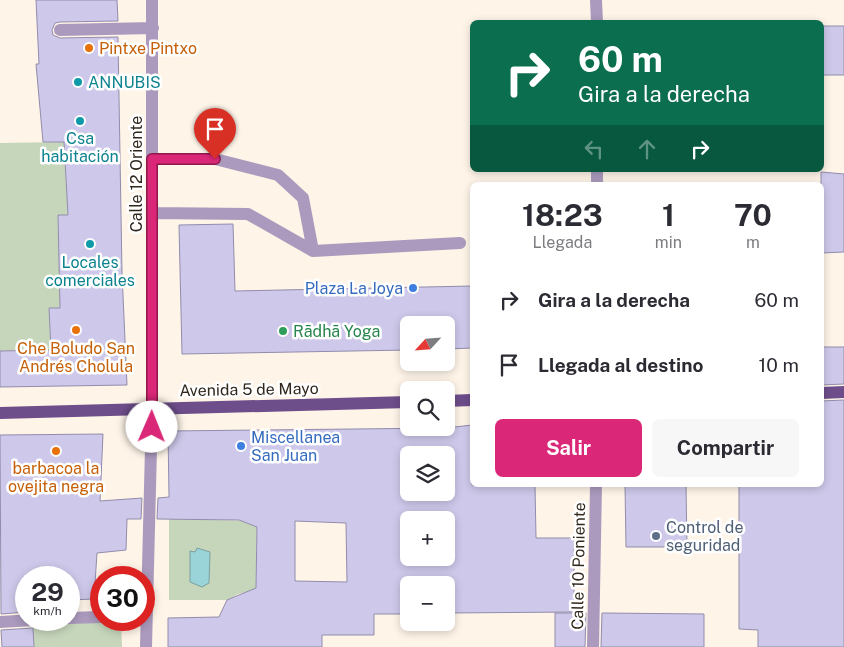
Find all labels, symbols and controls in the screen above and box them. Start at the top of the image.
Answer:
place label: Pintxe Pintxo [99,39,197,58]
text: 60 m [578,39,663,80]
icon: right [495,40,560,105]
marker: Pintxe Pintxo [83,42,95,54]
place label: ANNUBIS [88,73,161,92]
marker: ANNUBIS [72,76,84,88]
text: Gira a la derecha [578,81,750,107]
pin [194,108,236,159]
marker: Csa habitación [74,115,86,127]
icon: arrive [201,115,229,143]
street label: Calle 12 Oriente [127,116,146,232]
place label: Csa habitación [41,129,119,166]
icon: left [580,135,608,163]
icon: ahead [633,135,661,163]
icon: right [686,135,714,163]
text: 18:23 [522,197,603,233]
text: 1 [662,197,675,233]
text: 70 [734,197,772,233]
text: Llegada [533,233,592,252]
text: min [655,233,682,252]
text: m [746,233,760,252]
marker: Locales comerciales [84,238,96,250]
place label: Locales comerciales [45,253,135,290]
place label: Plaza La Joya [305,279,403,298]
marker: Plaza La Joya [407,282,419,294]
icon: right [495,286,523,314]
text: Gira a la derecha [538,289,690,311]
text: 60 m [755,289,799,311]
north arrow [400,316,455,371]
map controls [400,316,455,631]
place label: Rādhā Yoga [293,322,380,341]
marker: Che Boludo San Andrés Cholula [70,324,82,336]
marker: Rādhā Yoga [277,325,289,337]
place label: Che Boludo San Andrés Cholula [17,339,135,376]
icon: arrive [495,351,523,379]
text: Llegada al destino [538,354,703,376]
text: 10 m [759,354,799,376]
street label: Avenida 5 de Mayo [179,379,319,400]
button: search [400,381,455,436]
position arrow [125,400,177,452]
button: Salir [495,419,642,477]
button: Compartir [652,419,799,477]
place label: Miscellanea San Juan [251,428,340,465]
marker: Miscellanea San Juan [235,440,247,452]
marker: barbacoa la ovejita negra [50,445,62,457]
button: layers [400,446,455,501]
place label: barbacoa la ovejita negra [8,459,104,496]
street label: Calle 10 Poniente [568,502,589,630]
button: + [400,511,455,566]
place label: Control de seguridad [666,518,743,555]
marker: Control de seguridad [650,530,662,542]
speed limit sign: 30 [90,566,155,631]
button: − [400,576,455,631]
text: 29 [31,577,64,607]
text: km/h [33,604,62,618]

